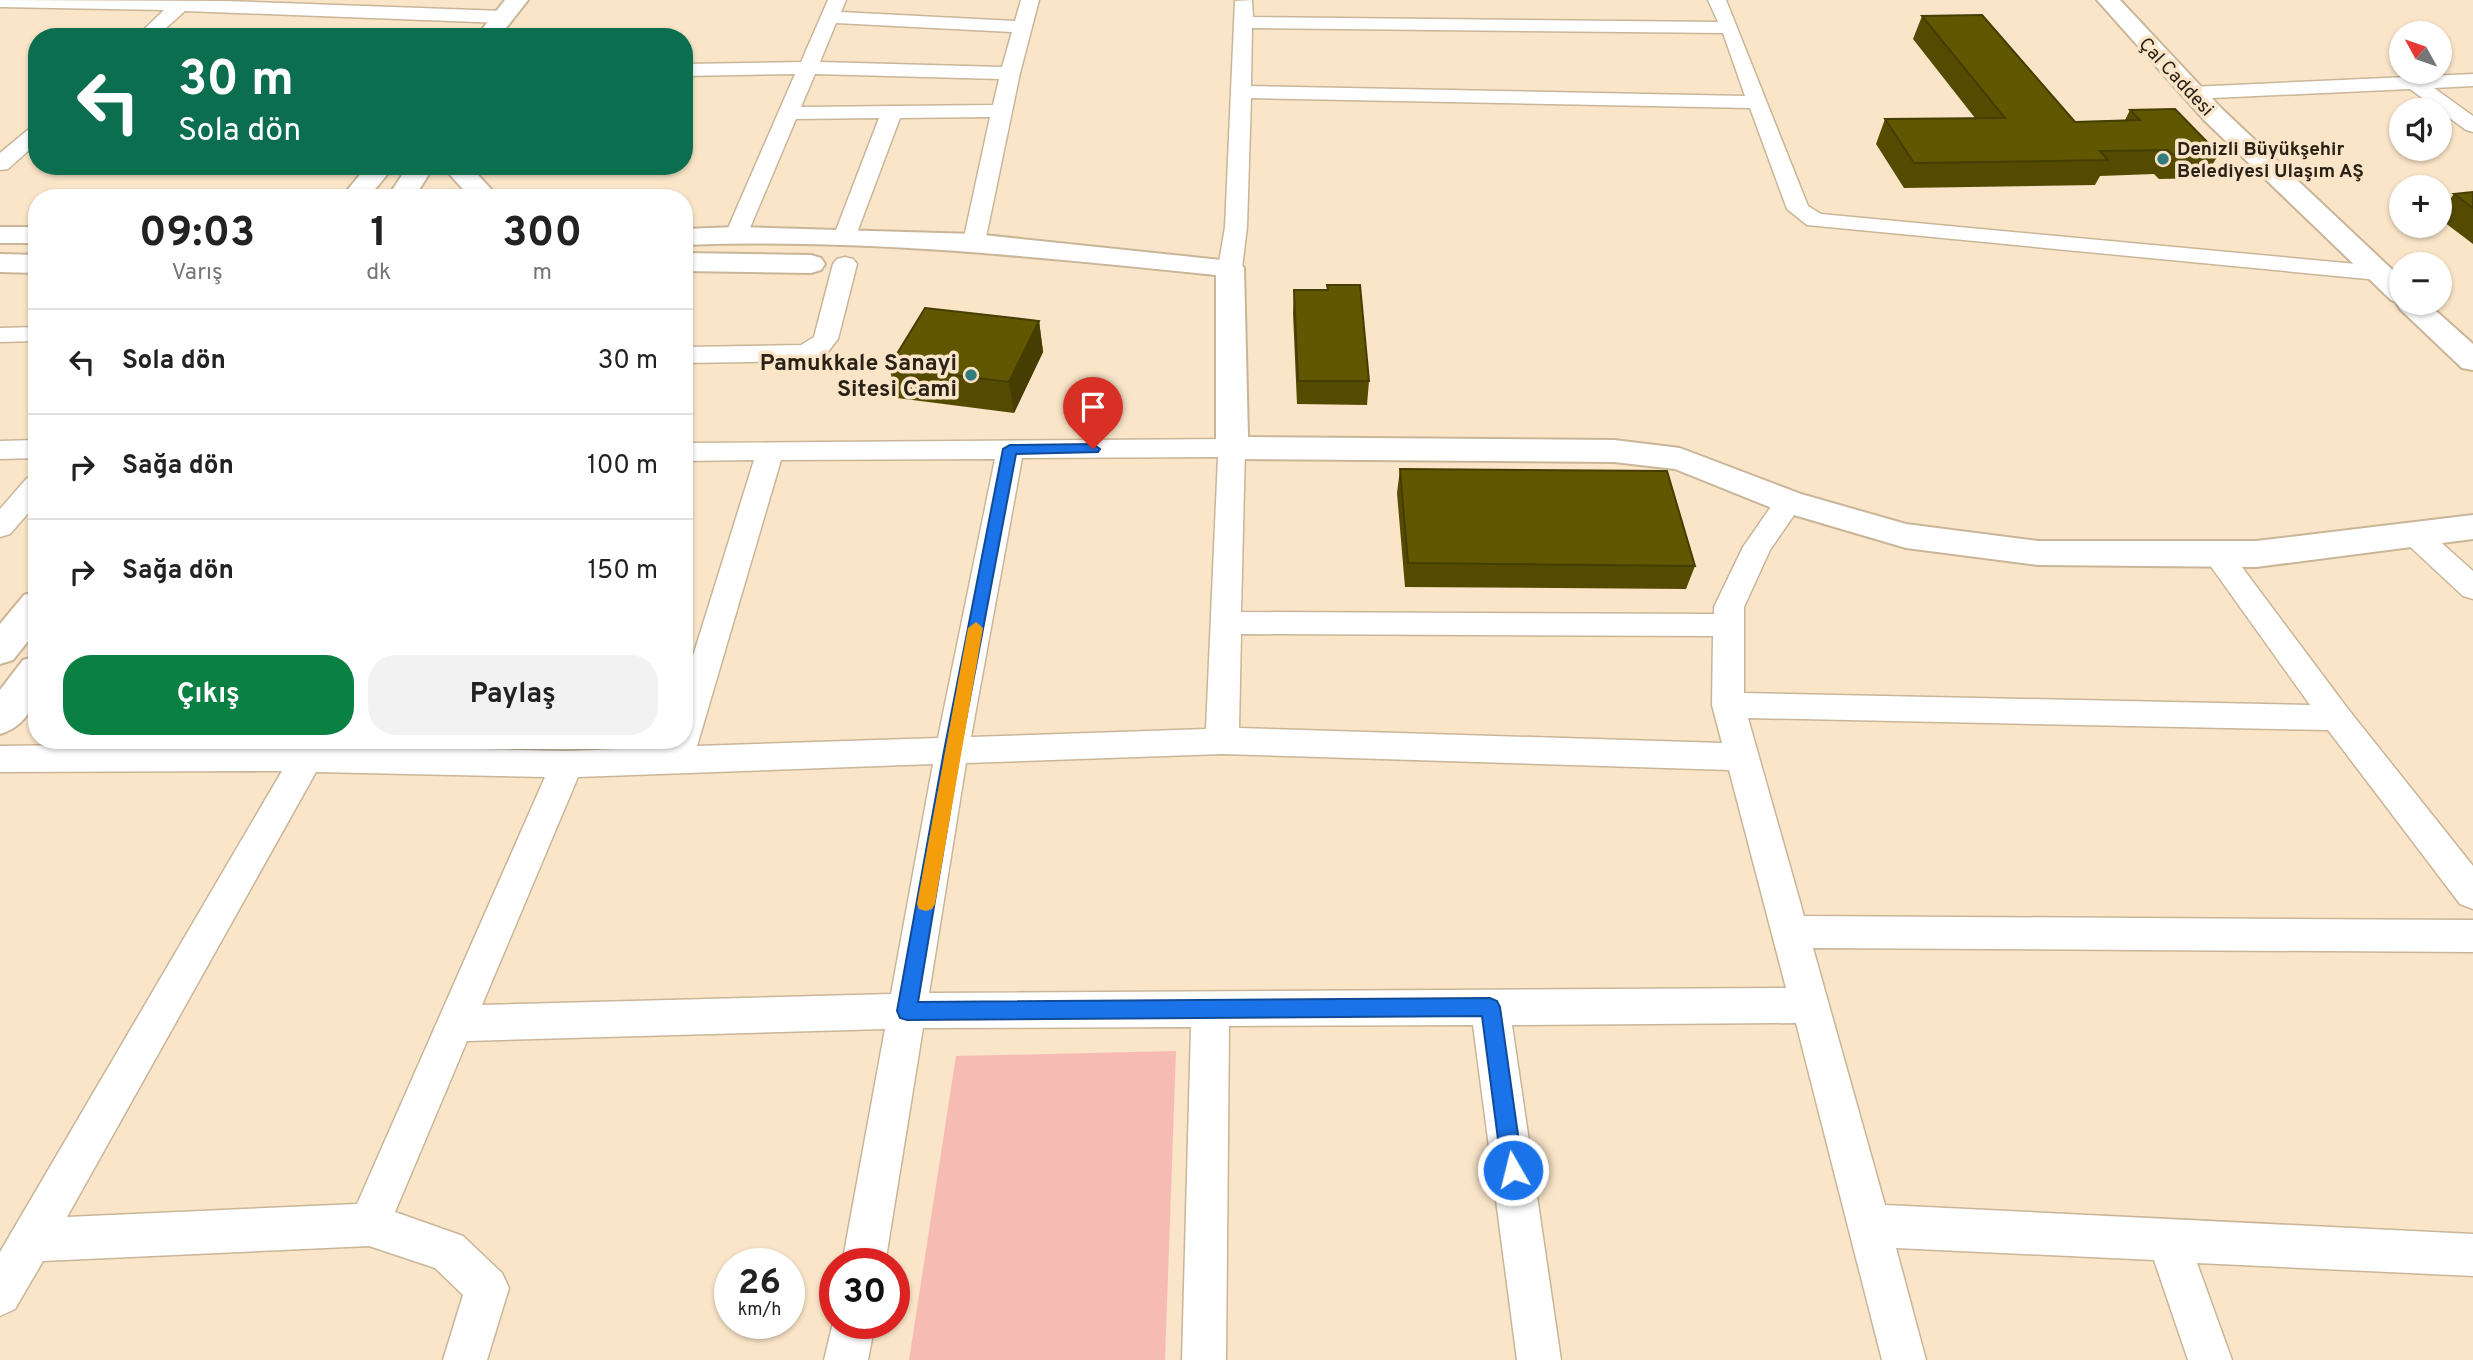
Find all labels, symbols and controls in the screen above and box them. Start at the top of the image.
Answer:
north arrow [2389,21,2452,84]
map controls [2389,21,2452,315]
street label: Çal Caddesi [2133,33,2218,122]
text: 30 m [178,51,294,113]
icon: left [63,56,154,147]
button: sound [2389,98,2452,161]
text: Sola dön [178,112,301,152]
place label: Denizli Büyükşehir Belediyesi Ulaşım AŞ [2177,138,2364,184]
marker: Denizli Büyükşehir Belediyesi Ulaşım AŞ [2155,151,2171,167]
button: + [2389,175,2452,238]
text: 09:03 [139,208,255,261]
text: 1 [370,208,387,261]
text: 300 [502,208,582,261]
button: − [2389,252,2452,315]
text: Varış [171,259,223,288]
text: dk [366,259,391,288]
text: m [532,259,552,288]
icon: left [63,343,101,381]
text: Sola dön [122,345,226,378]
text: 30 m [598,345,658,378]
place label: Pamukkale Sanayi Sitesi Cami [760,350,957,405]
marker: Pamukkale Sanayi Sitesi Cami [963,367,979,383]
pin [1063,377,1123,449]
icon: arrive [1074,388,1112,426]
icon: right [63,448,101,486]
text: Sağa dön [122,450,234,483]
text: 100 m [587,450,658,483]
icon: right [63,553,101,591]
text: Sağa dön [122,555,234,588]
text: 150 m [587,555,658,588]
button: Çıkış [63,655,354,735]
button: Paylaş [368,655,658,735]
position arrow [1476,1133,1550,1207]
speed limit sign: 30 [819,1248,910,1339]
text: 26 [738,1262,781,1306]
text: km/h [738,1299,781,1322]

